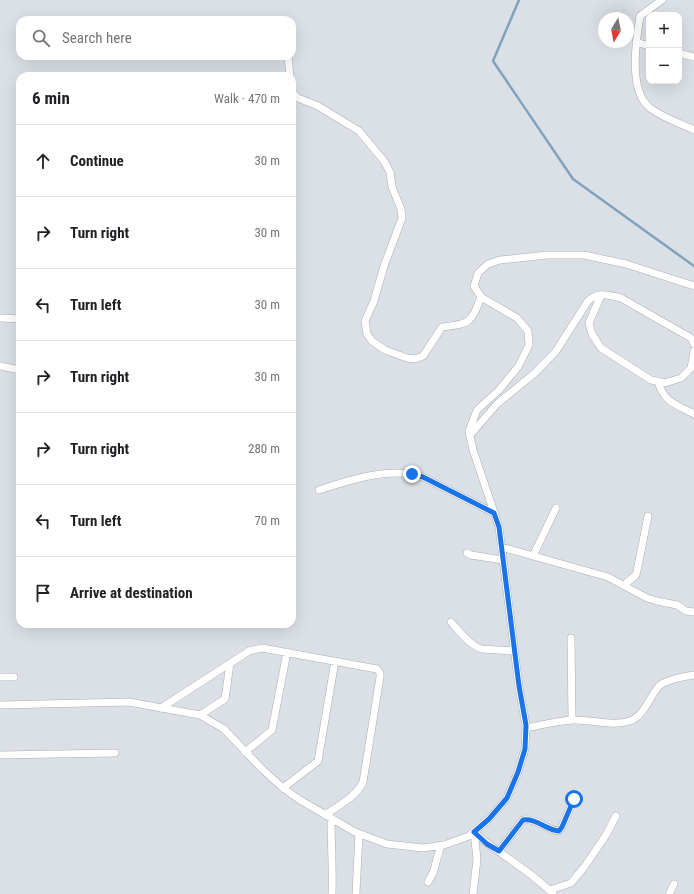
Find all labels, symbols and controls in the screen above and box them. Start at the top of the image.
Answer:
north arrow [598,12,634,48]
map controls [646,12,682,84]
button: + [646,12,682,48]
search box [16,16,296,60]
icon: search [30,27,52,49]
text: Search here [62,29,132,47]
button: − [646,48,682,84]
text: 6 min [32,88,70,108]
text: Walk · 470 m [214,91,280,106]
icon: ahead [32,150,54,172]
text: Continue [70,152,124,170]
text: 30 m [254,153,280,168]
icon: right [32,222,54,244]
text: Turn right [70,224,129,242]
text: 30 m [254,225,280,240]
icon: left [32,294,54,316]
text: Turn left [70,296,121,314]
text: 30 m [254,297,280,312]
icon: right [32,366,54,388]
text: Turn right [70,368,129,386]
text: 30 m [254,369,280,384]
icon: right [32,438,54,460]
text: Turn right [70,440,129,458]
text: 280 m [248,441,280,456]
route end [403,465,421,483]
icon: left [32,510,54,532]
text: Turn left [70,512,121,530]
text: 70 m [254,513,280,528]
icon: arrive [32,582,54,604]
text: Arrive at destination [70,584,193,602]
route start [565,790,583,808]

